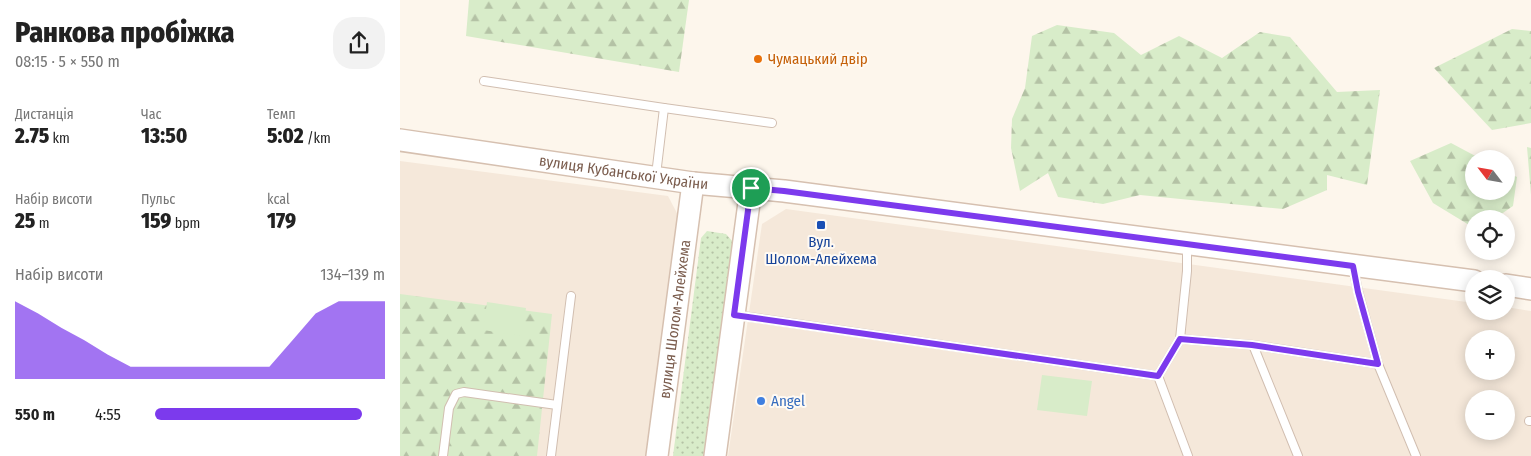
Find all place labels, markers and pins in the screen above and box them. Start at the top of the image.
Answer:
place label: Чумацький двір [768,50,868,68]
marker: Чумацький двір [752,53,764,65]
pin [730,167,772,209]
marker: Вул. Шолом-Алейхема [815,219,827,231]
place label: Вул. Шолом-Алейхема [765,233,877,268]
place label: Angel [771,392,805,410]
marker: Angel [755,395,767,407]

